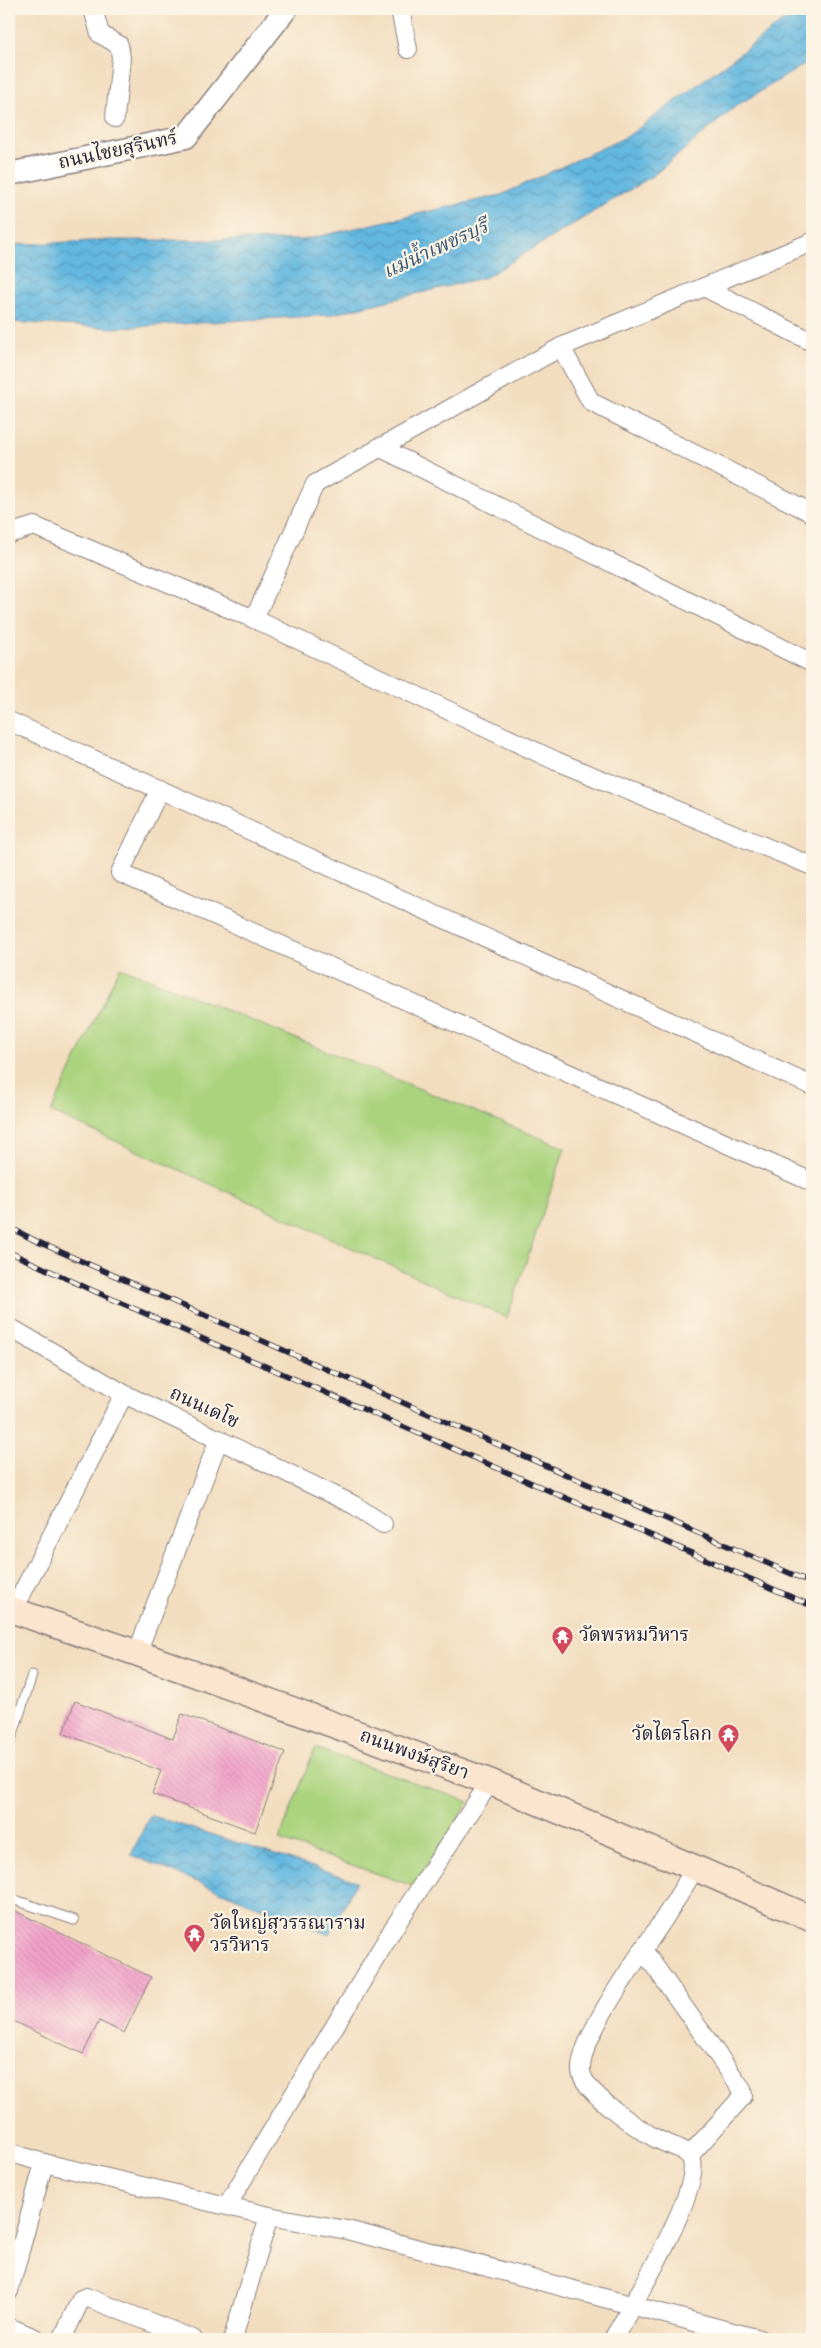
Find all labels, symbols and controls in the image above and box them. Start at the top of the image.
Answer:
street label: ถนนไชยสุรินทร์ [56,124,181,176]
water label: แม่น้ำเพชรบุรี [377,209,497,287]
street label: ถนนเดโช [165,1378,244,1435]
place label: วัดพรหมวิหาร [579,1623,689,1649]
temple icon: วัดพรหมวิหาร [551,1624,575,1655]
place label: วัดไตรโลก [632,1719,712,1748]
street label: ถนนพงษ์สุริยา [356,1723,472,1787]
temple icon: วัดไตรโลก [716,1723,740,1754]
place label: วัดใหญ่สุวรรณาราม วรวิหาร [210,1909,366,1959]
temple icon: วัดใหญ่สุวรรณาราม วรวิหาร [182,1923,206,1954]

